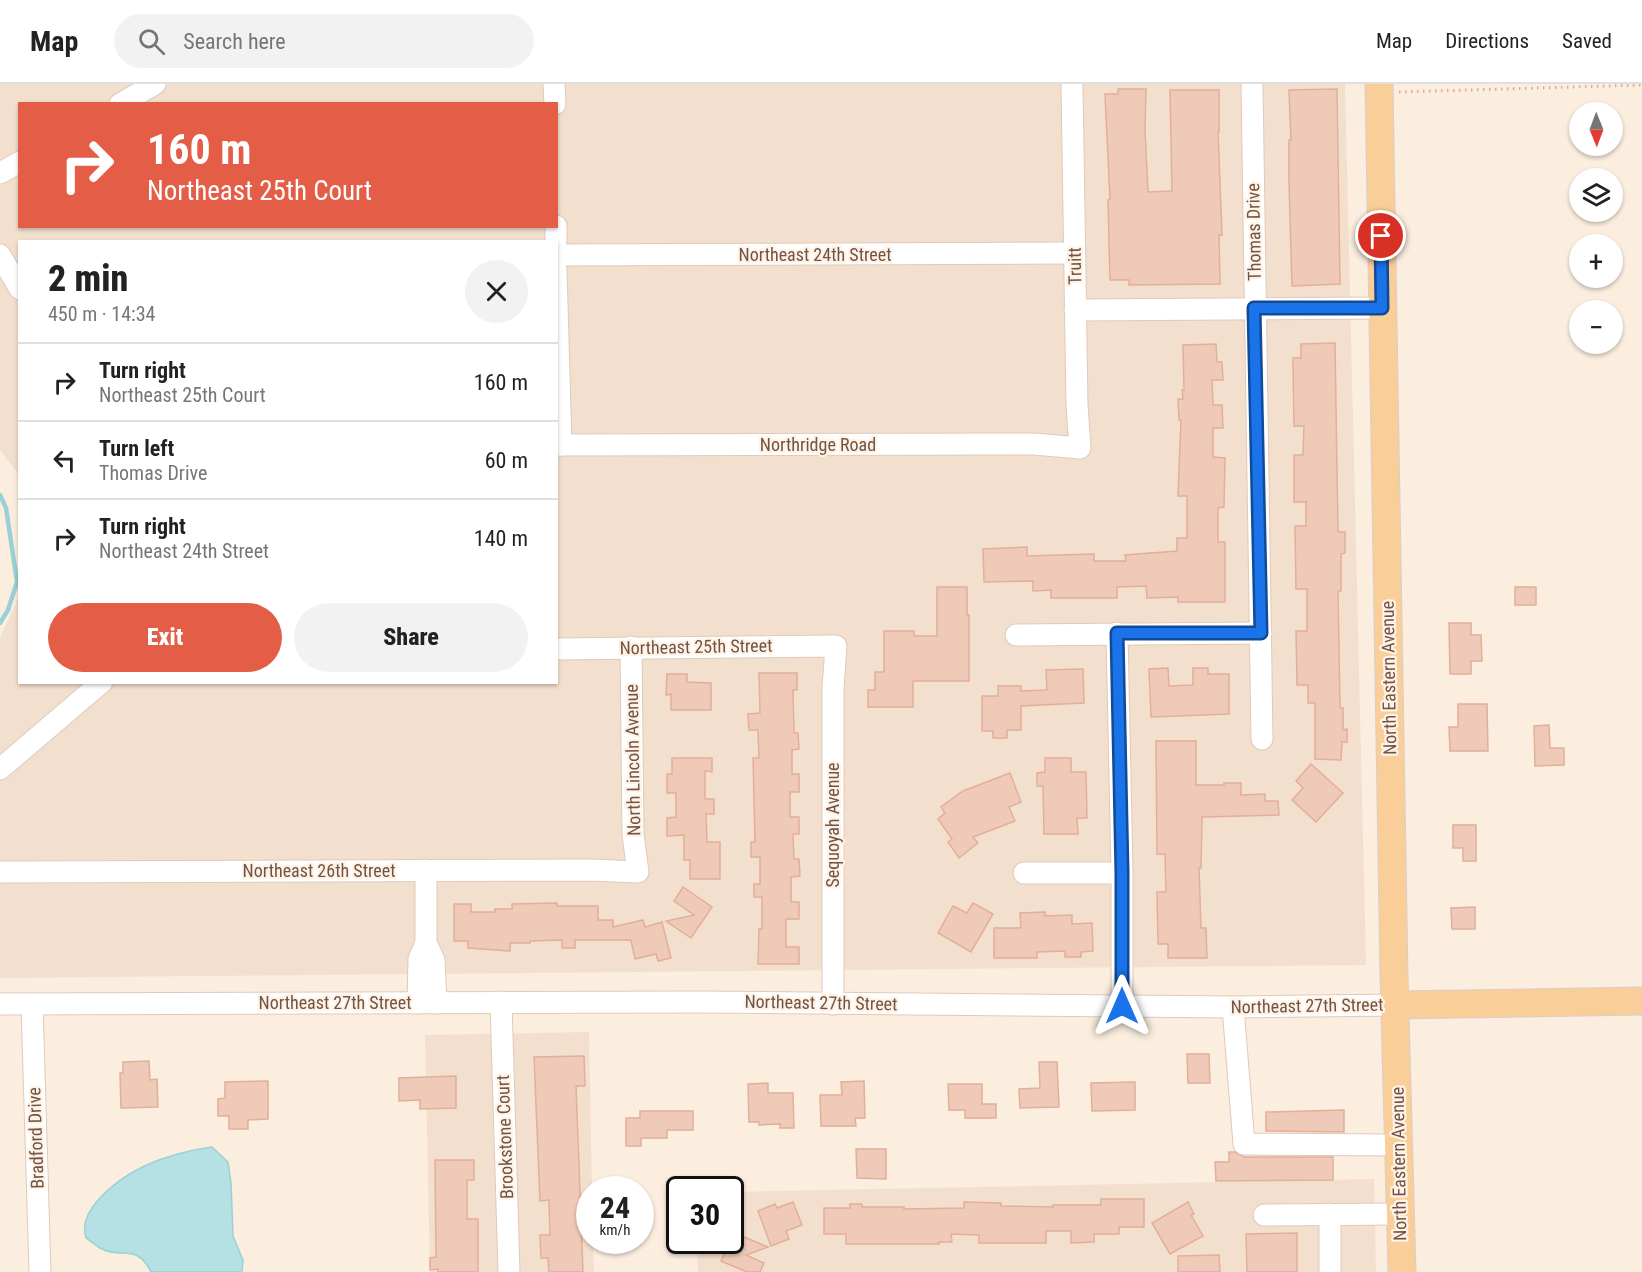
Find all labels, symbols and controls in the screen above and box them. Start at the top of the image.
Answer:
search box [114,14,534,68]
text: Map [30,25,78,58]
icon: search [135,25,168,58]
text: Search here [183,29,286,54]
text: Map [1376,29,1412,53]
text: Directions [1445,29,1529,53]
text: Saved [1562,29,1612,53]
north arrow [1569,102,1623,156]
map controls [1569,102,1623,354]
text: 160 m [147,125,252,174]
icon: right [48,126,126,204]
button: layers [1569,168,1623,222]
text: Northeast 25th Court [147,175,372,207]
street label: Thomas Drive [1242,183,1265,281]
pin [1355,210,1406,261]
icon: arrive [1364,219,1397,252]
button: + [1569,234,1623,288]
street label: Northeast 24th Street [739,244,891,265]
street label: Truitt [1064,247,1085,285]
text: 2 min [48,258,128,300]
button: close [465,260,528,323]
button: − [1569,300,1623,354]
text: 450 m · 14:34 [48,302,155,326]
text: Turn right [99,358,186,383]
icon: right [48,366,81,399]
text: 160 m [474,370,528,395]
text: Northeast 25th Court [99,383,266,407]
street label: Northridge Road [760,434,876,455]
text: Turn left [99,436,174,461]
icon: left [48,444,81,477]
text: 60 m [485,448,528,473]
text: Thomas Drive [99,461,207,485]
text: Turn right [99,514,186,539]
icon: right [48,522,81,555]
text: 140 m [474,526,528,551]
text: Northeast 24th Street [99,539,269,563]
street label: North Eastern Avenue [1377,601,1400,755]
button: Exit [48,603,282,672]
button: Share [294,603,528,672]
street label: Northeast 25th Street [619,635,773,658]
street label: North Lincoln Avenue [621,684,644,836]
street label: Sequoyah Avenue [822,762,843,888]
street label: Northeast 26th Street [243,860,395,881]
position arrow [1090,974,1154,1038]
street label: Northeast 27th Street [744,991,898,1014]
street label: Northeast 27th Street [259,992,411,1013]
street label: Northeast 27th Street [1230,994,1384,1017]
street label: Brookstone Court [492,1075,517,1199]
street label: Bradford Drive [23,1087,48,1189]
street label: North Eastern Avenue [1387,1087,1410,1241]
speed limit sign: 30 [666,1176,744,1254]
text: 24 [600,1190,630,1225]
text: km/h [600,1221,630,1239]

